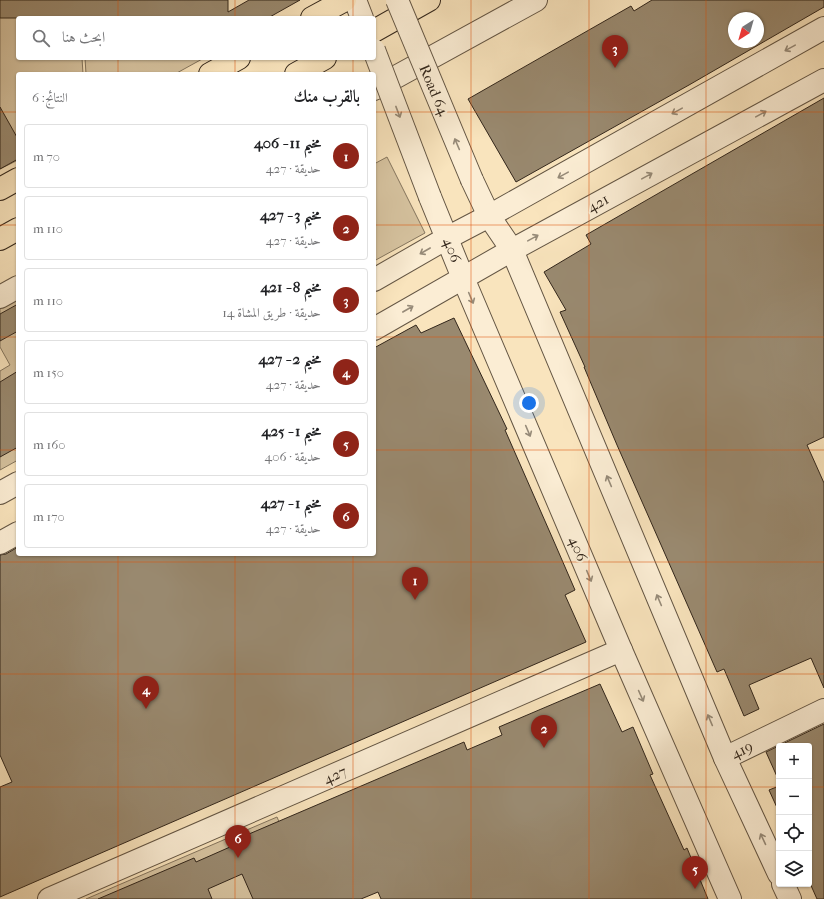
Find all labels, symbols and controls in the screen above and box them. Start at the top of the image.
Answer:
north arrow [728,12,764,48]
search box [16,16,376,60]
icon: search [30,27,52,49]
text: ابحث هنا [62,28,105,46]
pin: 3 [602,35,628,68]
one-way arrow [784,44,796,52]
street label: Road 64 [415,62,453,119]
text: بالقرب منك [294,86,360,106]
text: النتائج: 6 [32,90,68,105]
one-way arrow [394,106,402,118]
one-way arrow [671,108,683,116]
one-way arrow [755,109,767,117]
text: مخيم 11 - 406 [254,134,321,152]
one-way arrow [453,139,460,151]
text: 70 m [33,149,60,164]
text: 1 [344,149,348,164]
text: حديقة · 427 [266,161,321,176]
one-way arrow [557,171,569,179]
one-way arrow [641,172,653,179]
street label: 421 [584,190,612,216]
text: مخيم 3 - 427 [260,206,321,224]
text: 110 m [33,221,63,236]
text: 2 [343,221,349,236]
text: حديقة · 427 [266,233,321,248]
one-way arrow [527,234,539,241]
street label: 406 [439,235,465,266]
one-way arrow [419,247,431,255]
text: مخيم 8 - 421 [261,278,321,296]
one-way arrow [468,292,476,304]
text: 110 m [33,293,63,308]
text: 3 [343,293,349,308]
text: حديقة · طريق المشاة 14 [222,305,321,320]
one-way arrow [402,305,414,313]
text: مخيم 2 - 427 [258,350,321,368]
text: 150 m [33,365,64,380]
text: 4 [342,365,350,380]
text: حديقة · 427 [266,377,321,392]
your location [519,393,539,413]
text: مخيم 1 - 425 [262,422,321,440]
one-way arrow [524,424,532,436]
text: 160 m [33,437,65,452]
text: 5 [343,437,349,452]
text: حديقة · 406 [265,449,321,464]
one-way arrow [605,475,612,487]
text: مخيم 1 - 427 [261,494,321,512]
text: 170 m [33,509,65,524]
text: 6 [342,509,350,524]
text: حديقة · 427 [266,521,321,536]
street label: 406 [565,534,592,565]
pin: 1 [402,567,428,600]
one-way arrow [586,570,594,582]
one-way arrow [655,595,663,607]
pin: 4 [133,676,159,709]
one-way arrow [637,689,645,701]
pin: 2 [531,715,557,748]
one-way arrow [705,715,713,727]
street label: 419 [728,737,756,763]
map controls [776,743,812,887]
button: + [776,743,812,779]
street label: 427 [320,762,350,788]
button: − [776,779,812,815]
button: locate [776,815,812,851]
pin: 6 [225,825,251,858]
one-way arrow [759,833,766,845]
button: layers [776,851,812,887]
pin: 5 [682,856,708,889]

